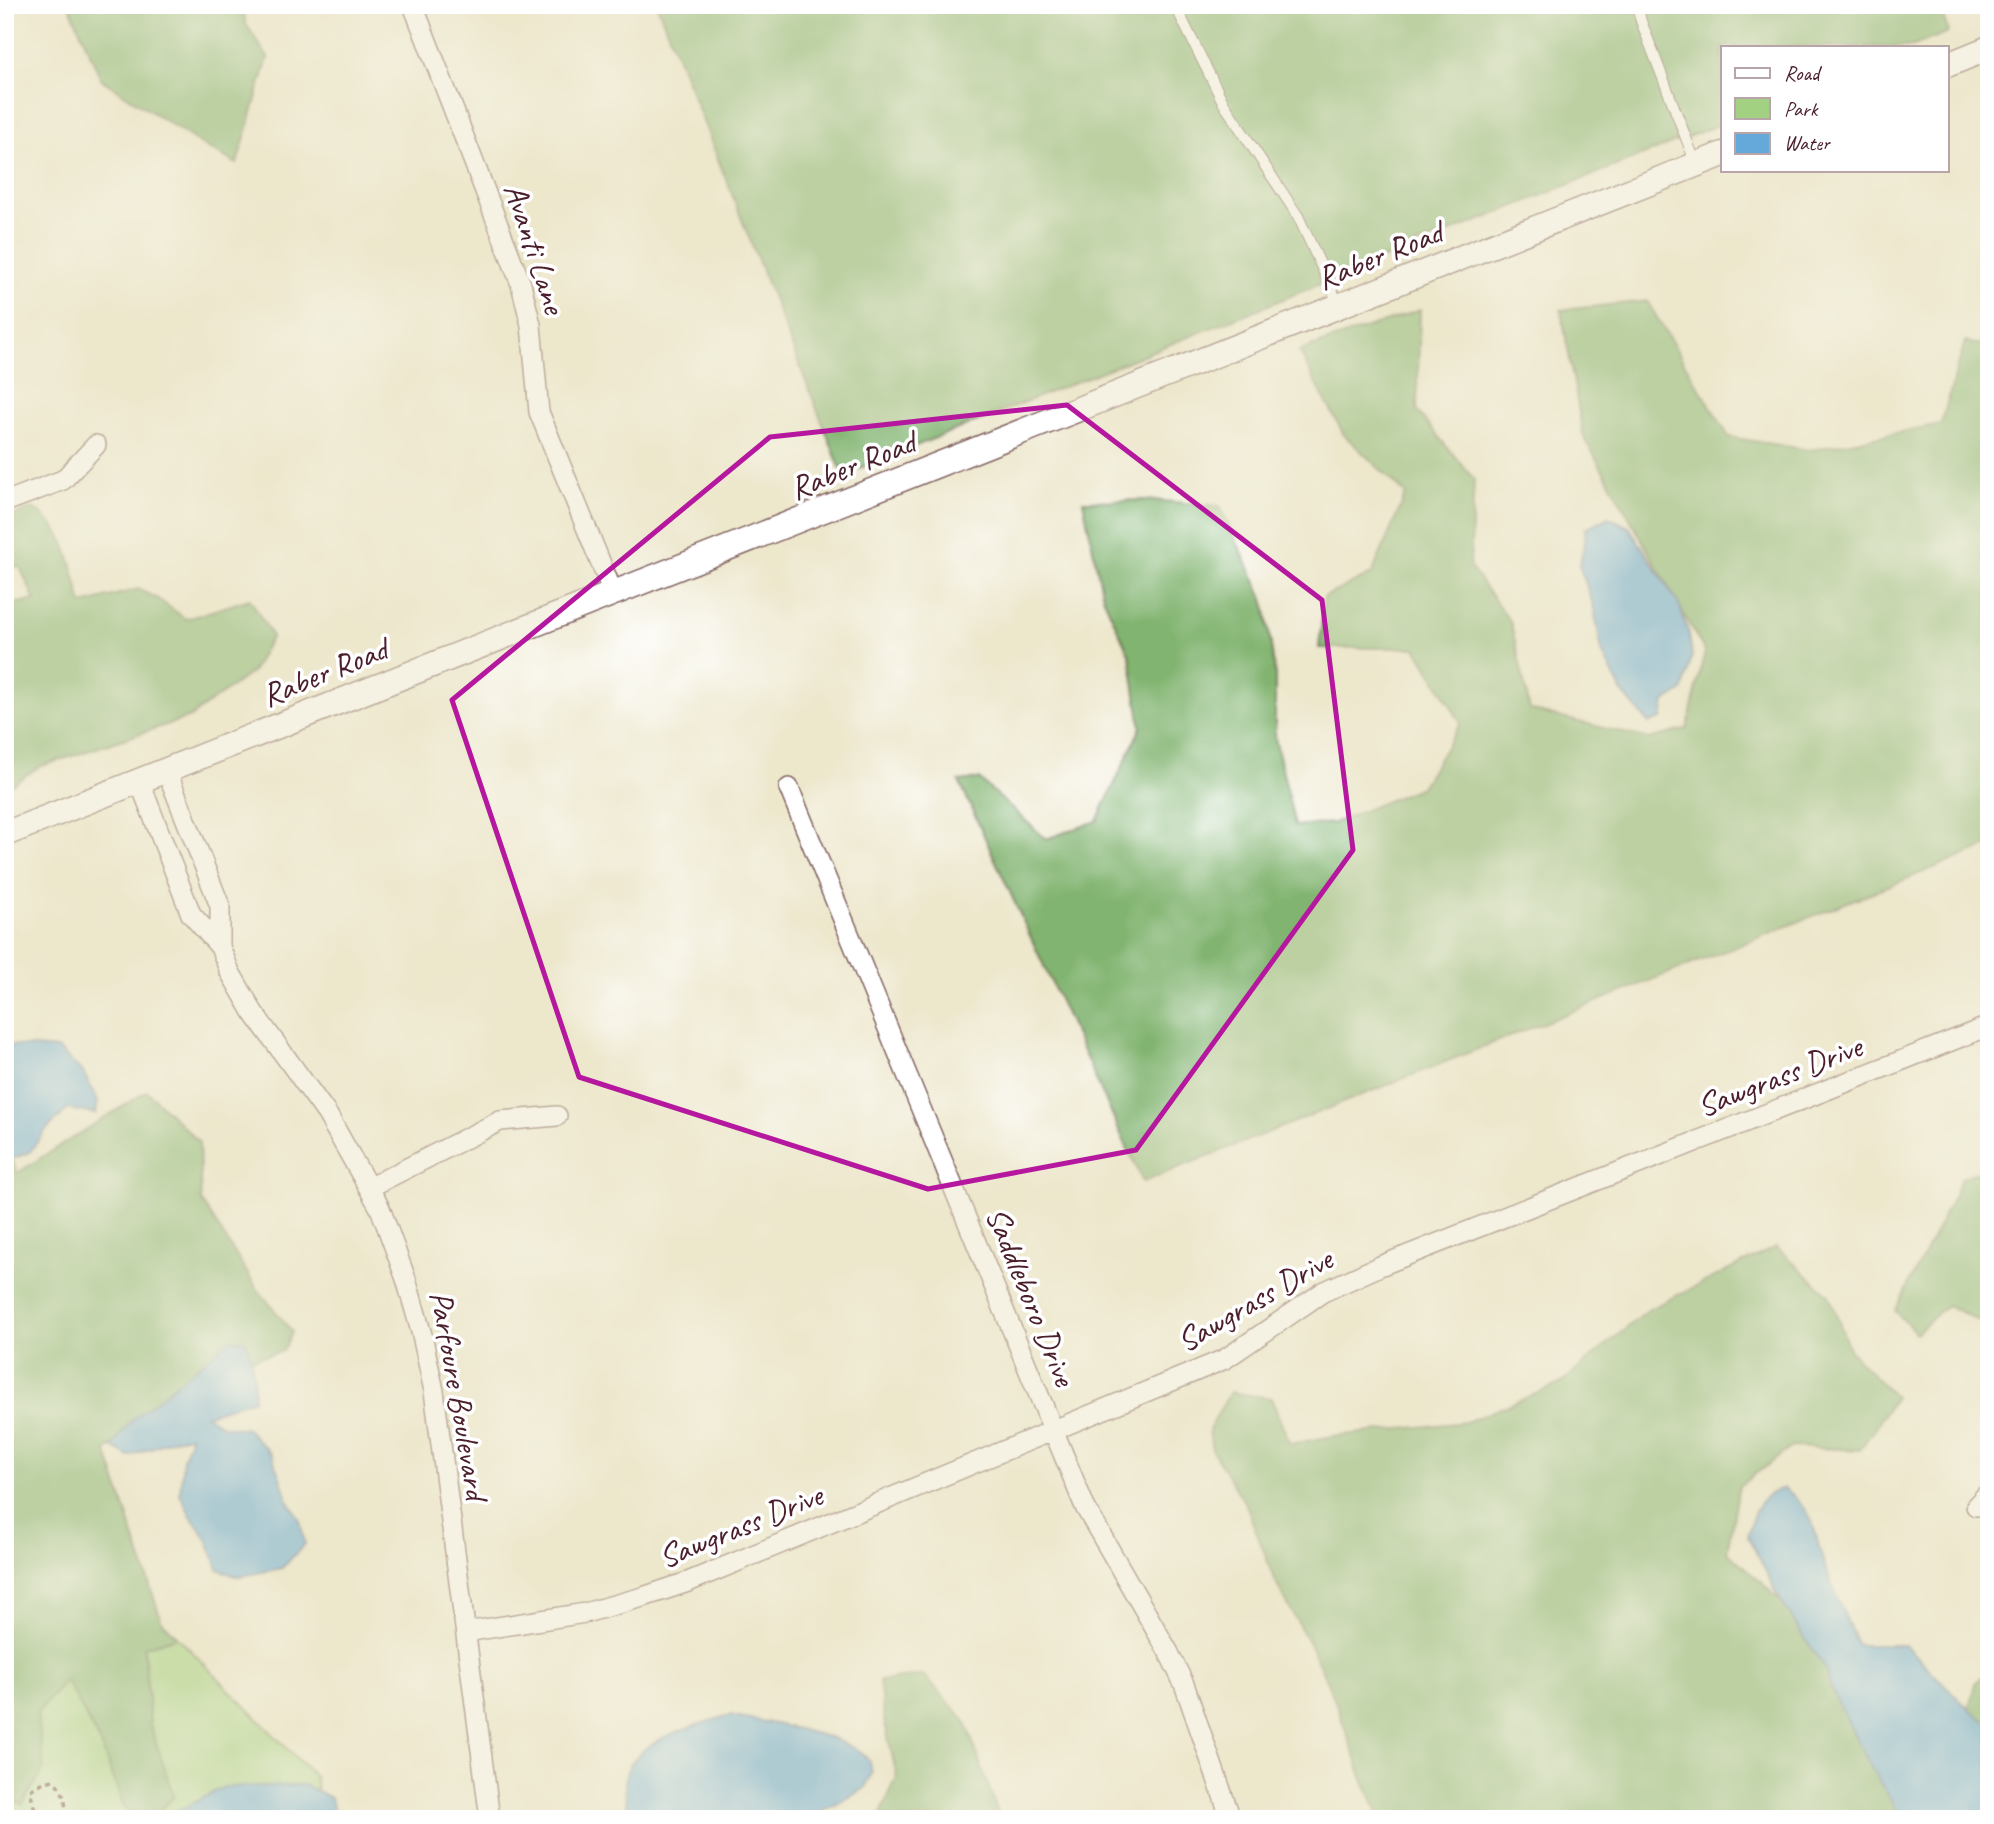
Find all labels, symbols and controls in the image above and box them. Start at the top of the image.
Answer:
legend [1721,46,1948,172]
text: Road [1784,60,1823,86]
text: Park [1784,96,1819,122]
text: Water [1784,130,1831,156]
street label: Avanti Lane [494,178,577,321]
street label: Raber Road [1310,209,1453,299]
street label: Raber Road [783,419,926,509]
street label: Raber Road [255,626,398,716]
street label: Sawgrass Drive [1691,1025,1870,1127]
street label: Saddleboro Drive [976,1201,1087,1394]
street label: Sawgrass Drive [1169,1237,1342,1361]
street label: Parfoure Boulevard [420,1288,499,1508]
street label: Sawgrass Drive [652,1473,831,1578]

